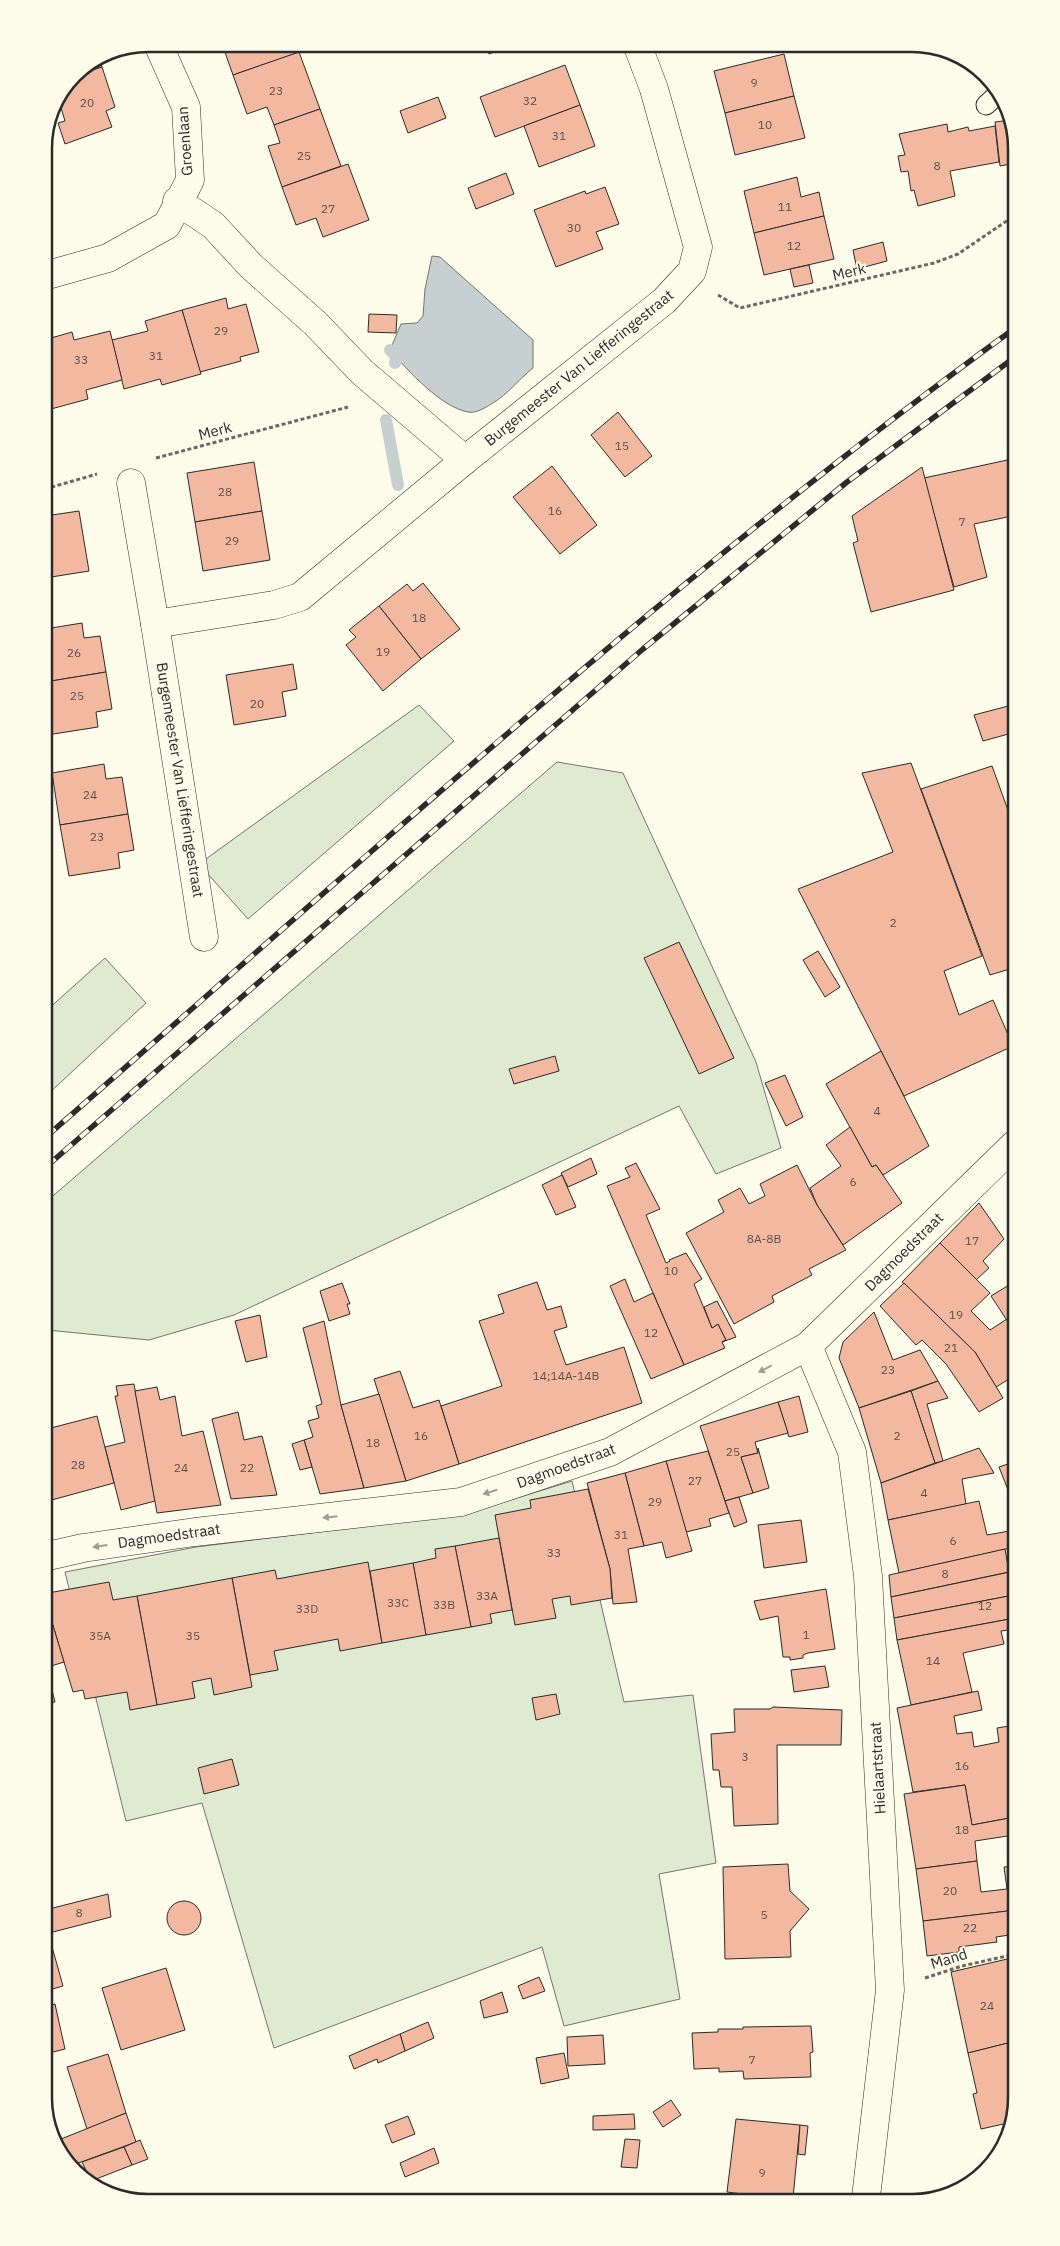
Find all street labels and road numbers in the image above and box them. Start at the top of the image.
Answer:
street label: Groenlaan [173,106,196,176]
street label: Merk [830,258,868,285]
street label: Burgemeester Van Liefferingestraat [480,285,677,450]
street label: Merk [196,417,234,444]
street label: Burgemeester Van Liefferingestraat [152,661,208,899]
street label: Dagmoedstraat [860,1208,947,1295]
street label: Dagmoedstraat [514,1439,618,1492]
street label: Dagmoedstraat [116,1519,222,1552]
street label: Hielaartstraat [866,1721,889,1815]
street label: Mand [928,1944,970,1973]

